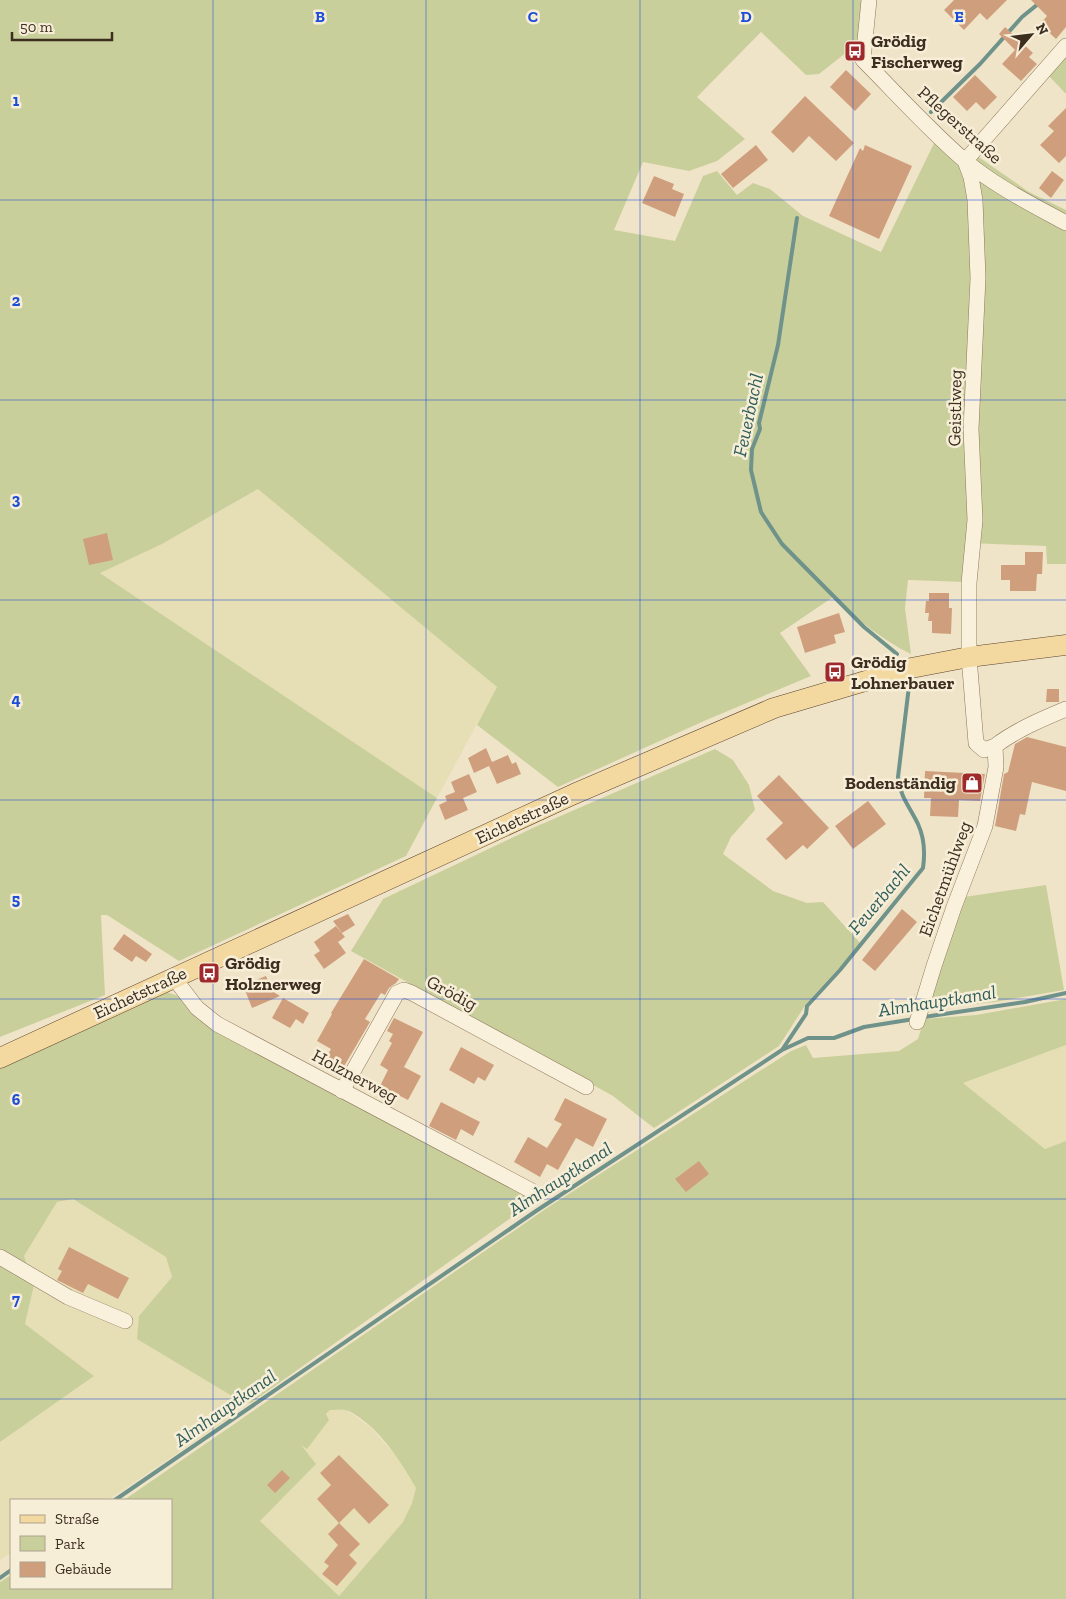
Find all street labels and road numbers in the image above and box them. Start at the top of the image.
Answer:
street label: Pflegerstraße [913,81,1007,169]
street label: Geistlweg [943,369,967,447]
street label: Eichetstraße [472,787,572,849]
street label: Eichetmühlweg [914,818,976,940]
street label: Eichetstraße [90,962,190,1024]
street label: Grödig [423,971,481,1015]
street label: Holznerweg [308,1044,402,1108]

